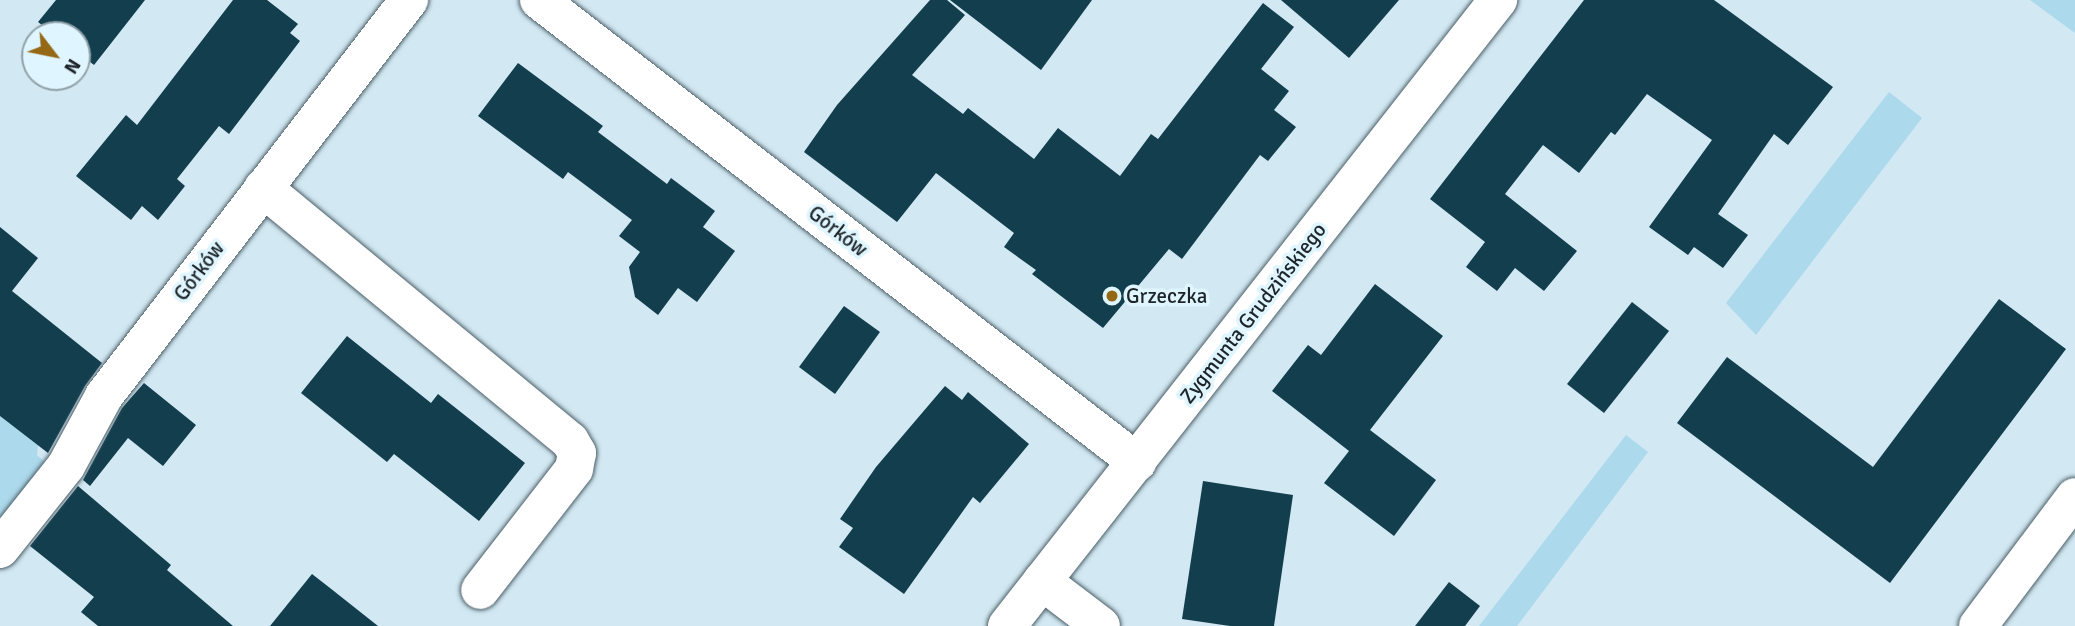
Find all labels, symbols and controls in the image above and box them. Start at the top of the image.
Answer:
north arrow [21,21,91,91]
text: N [58,54,86,78]
street label: Górków [803,200,873,262]
street label: Zygmunta Grudzińskiego [1175,218,1331,408]
street label: Górków [168,236,230,306]
place label: Grzeczka [1126,283,1207,309]
marker: Grzeczka [1104,288,1120,304]

